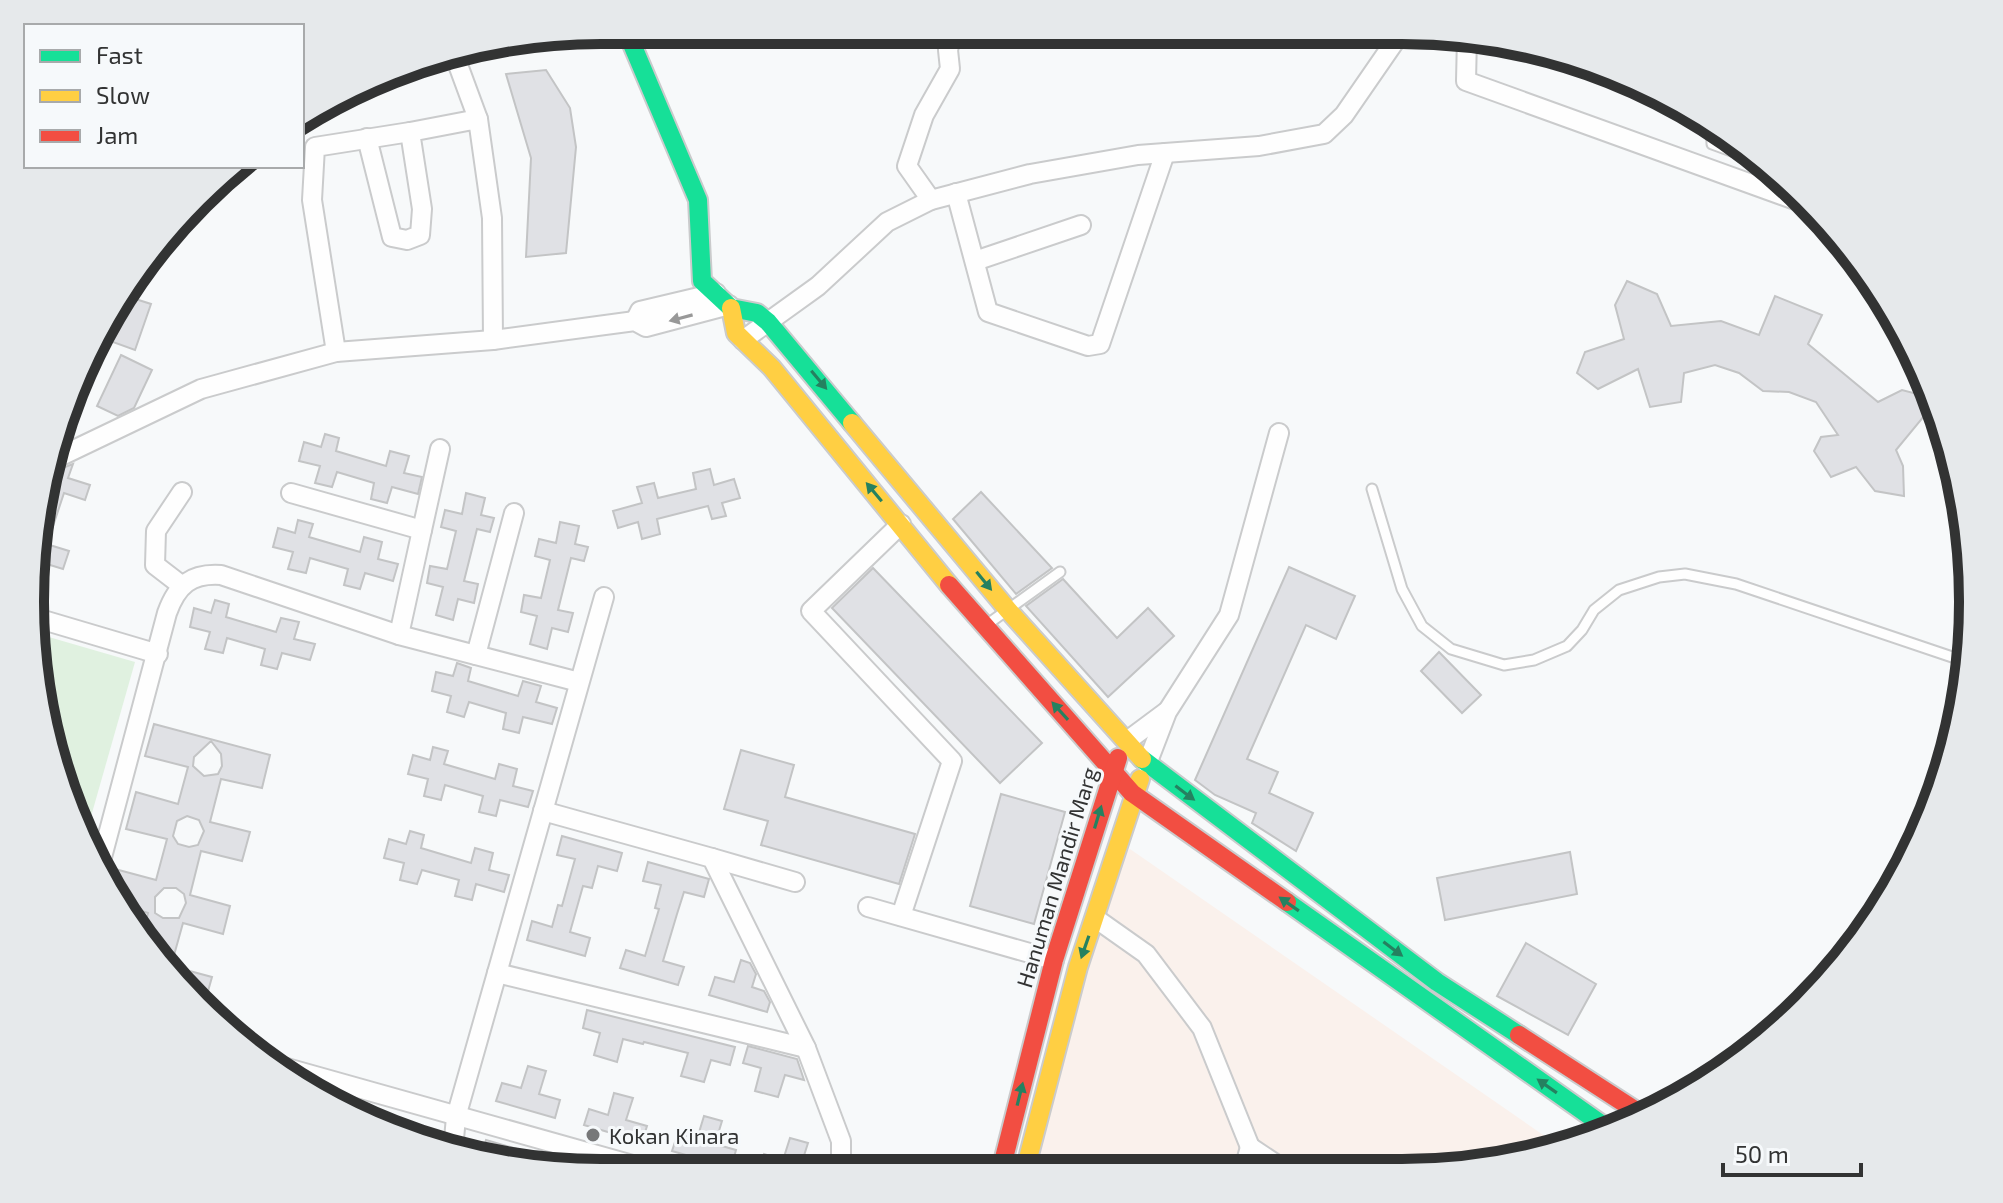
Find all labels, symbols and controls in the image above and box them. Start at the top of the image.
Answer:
legend [24,24,304,168]
text: Fast [96,40,143,69]
text: Slow [96,80,150,109]
text: Jam [96,120,138,149]
one-way arrow [669,312,694,324]
one-way arrow [810,370,827,390]
one-way arrow [866,482,883,502]
one-way arrow [976,571,992,591]
one-way arrow [1052,702,1070,721]
street label: Hanuman Mandir Marg [1010,764,1102,990]
one-way arrow [1175,784,1195,800]
one-way arrow [1092,805,1104,829]
one-way arrow [1279,896,1300,912]
one-way arrow [1078,936,1090,960]
one-way arrow [1383,940,1403,956]
one-way arrow [1537,1079,1558,1094]
one-way arrow [1015,1082,1027,1107]
place label: Kokan Kinara [609,1122,739,1148]
marker: Kokan Kinara [584,1126,602,1144]
scale bar [1723,1127,1861,1177]
text: 50 m [1735,1139,1789,1168]

